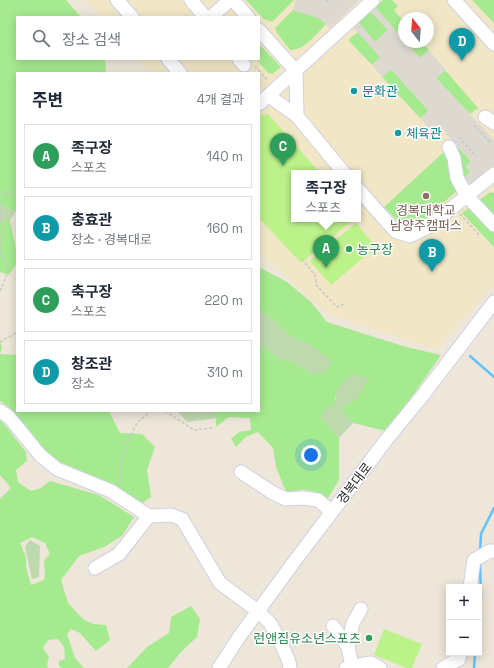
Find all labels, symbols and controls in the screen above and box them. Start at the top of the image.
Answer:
north arrow [398,12,434,48]
search box [16,16,260,60]
icon: search [30,27,52,49]
pin: D [449,28,475,61]
text: 장소 검색 [62,30,121,49]
place label: 문화관 [362,83,398,100]
marker: 문화관 [349,86,359,96]
text: 주변 [32,89,63,111]
text: 4개 결과 [197,91,244,108]
place label: 체육관 [406,125,442,142]
marker: 체육관 [393,128,403,138]
pin: C [270,133,296,166]
text: 족구장 [71,138,112,157]
text: A [42,148,50,165]
text: 140 m [207,148,243,165]
text: 스포츠 [71,159,107,176]
popup [291,170,361,222]
text: 족구장 [305,178,347,197]
marker: 경복대학교 남양주캠퍼스 [421,191,431,201]
text: 스포츠 [305,199,341,216]
place label: 경복대학교 남양주캠퍼스 [390,202,462,234]
text: 충효관 [71,210,112,229]
text: B [42,220,50,237]
text: 160 m [207,220,243,237]
text: 장소 · 경복대로 [71,231,152,248]
pin: A [313,235,339,268]
pin: B [419,239,445,272]
place label: 농구장 [357,241,393,258]
marker: 농구장 [344,244,354,254]
text: 축구장 [71,282,112,301]
text: C [42,292,50,309]
text: 220 m [204,292,243,309]
text: 스포츠 [71,303,107,320]
text: 창조관 [71,354,112,373]
text: D [42,364,50,381]
text: 310 m [207,364,243,381]
text: 장소 [71,375,95,392]
your location [301,445,321,465]
street label: 경복대로 [333,459,376,508]
map controls [446,584,482,656]
button: + [446,584,482,620]
button: − [446,620,482,656]
place label: 런앤짐유소년스포츠 [253,630,361,647]
marker: 런앤짐유소년스포츠 [364,633,374,643]

